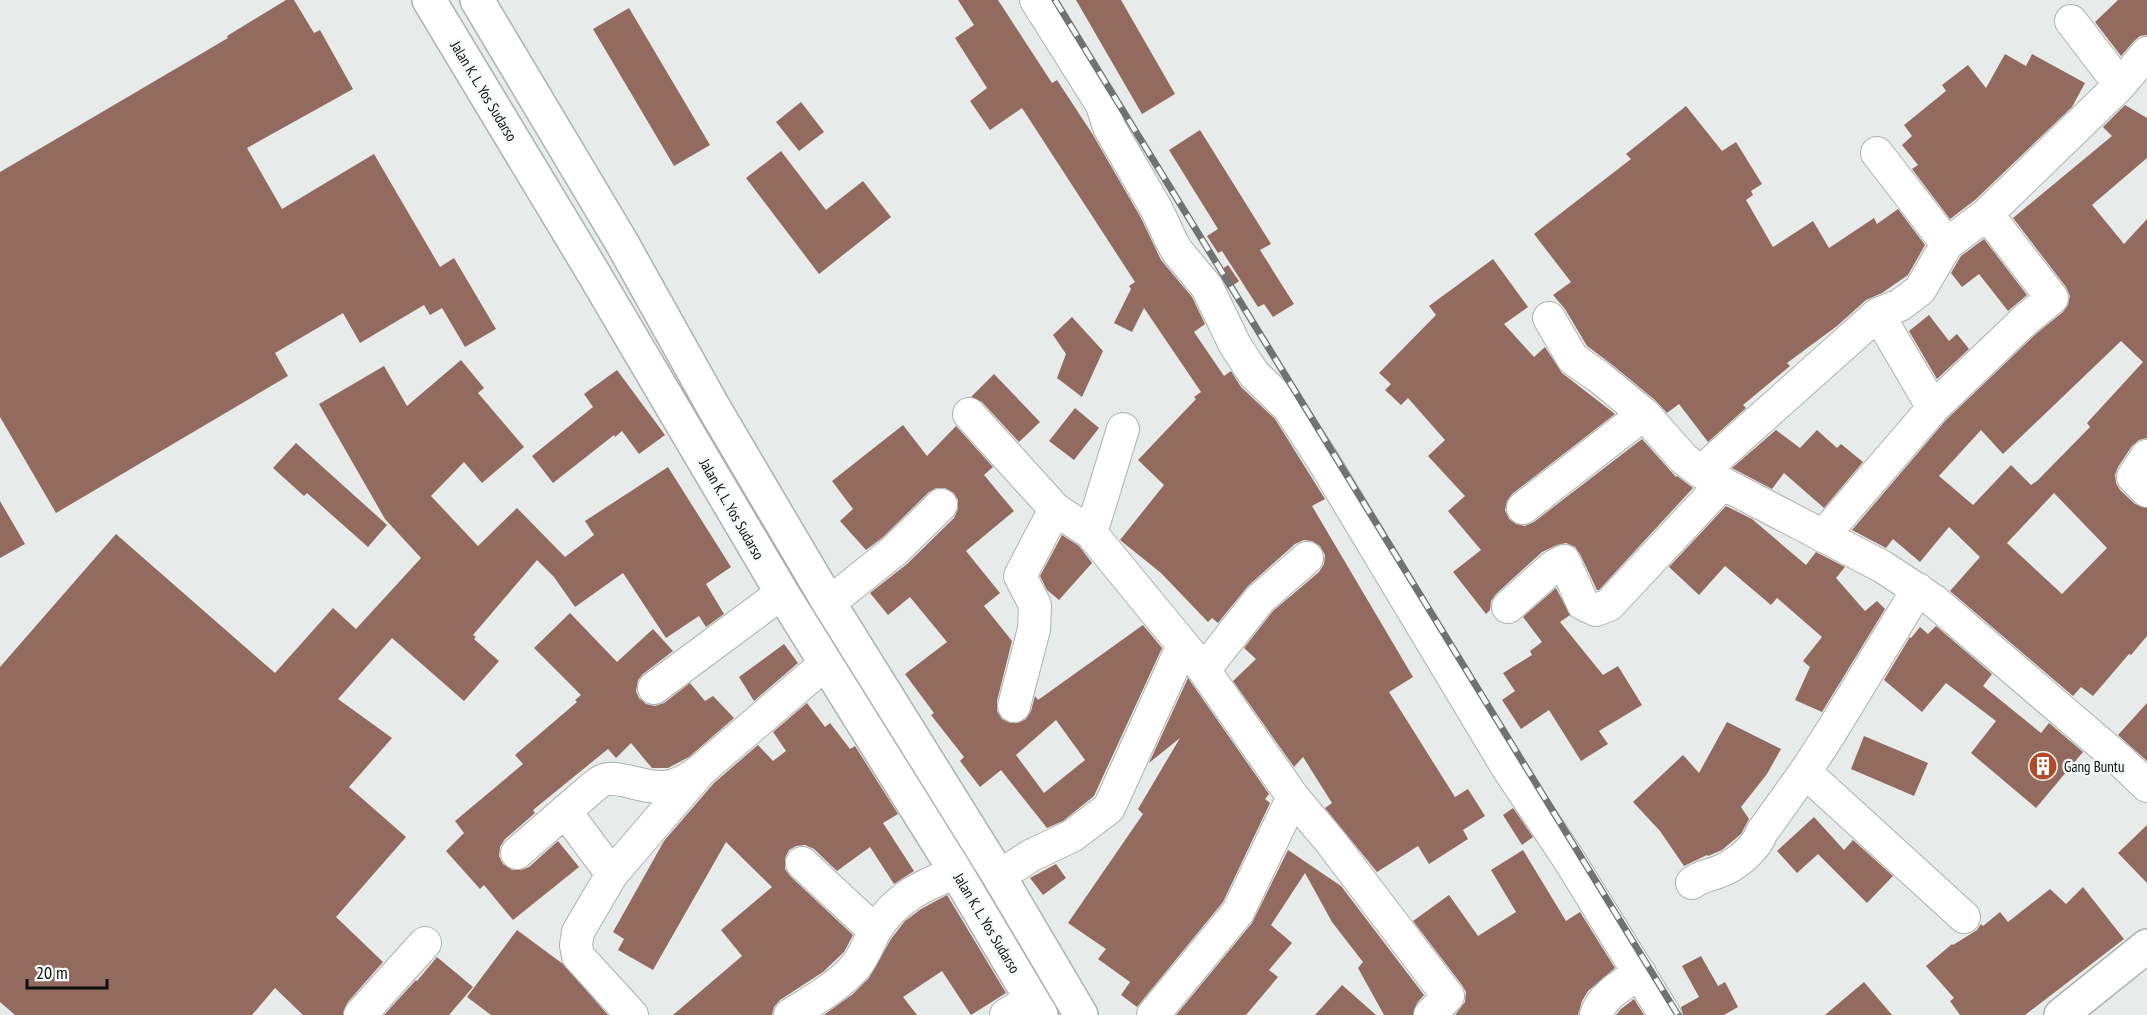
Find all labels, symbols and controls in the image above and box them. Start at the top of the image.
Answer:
street label: Jalan K. L. Yos Sudarso [446,37,521,145]
street label: Jalan K. L. Yos Sudarso [695,454,769,563]
building icon: Gang Buntu [2027,750,2059,782]
place label: Gang Buntu [2064,757,2124,776]
street label: Jalan K. L. Yos Sudarso [949,869,1024,977]
scale bar [27,952,106,990]
text: 20 m [36,961,68,984]

